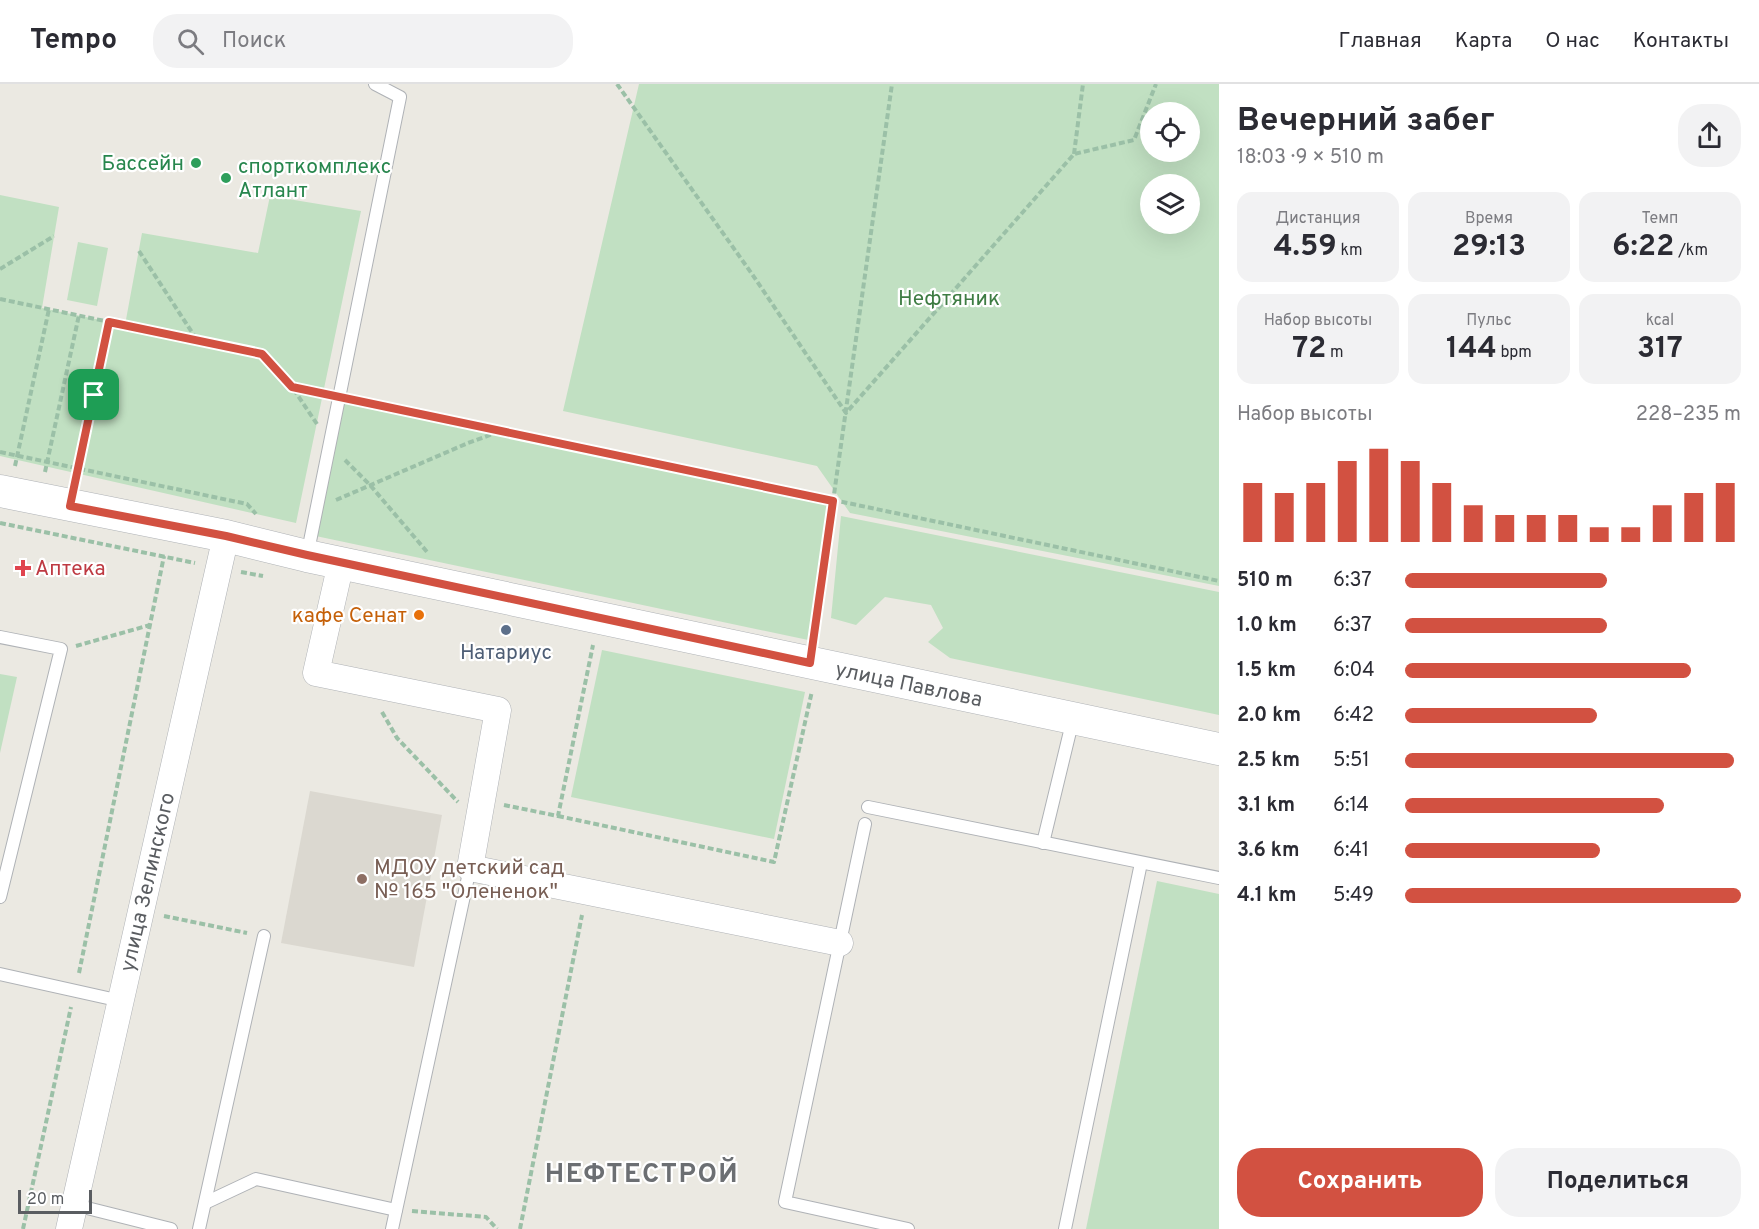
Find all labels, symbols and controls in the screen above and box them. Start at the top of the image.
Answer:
search box [153,14,573,68]
text: Tempo [30,23,117,59]
icon: search [174,25,207,58]
text: Поиск [222,28,286,55]
text: Главная [1338,28,1422,55]
text: Карта [1455,28,1512,55]
text: О нас [1545,28,1600,55]
text: Контакты [1633,28,1729,55]
text: Вечерний забег [1237,101,1495,143]
map controls [1140,102,1200,234]
button: locate [1140,102,1200,162]
button: share [1678,104,1741,167]
text: 18:03 · 9 × 510 m [1237,145,1384,171]
place label: Бассейн [101,151,184,178]
place label: спорткомплекс Атлант [238,154,391,205]
marker: Бассейн [189,156,203,170]
marker: спорткомплекс Атлант [219,171,233,185]
button: layers [1140,174,1200,234]
text: Дистанция [1275,209,1361,229]
text: Время [1465,209,1513,229]
text: Темп [1642,209,1678,229]
text: 4.59 [1273,229,1337,266]
text: 29:13 [1452,229,1526,266]
text: 6:22 [1612,229,1674,266]
text: km [1337,241,1363,261]
text: /km [1674,241,1708,261]
park label: Нефтяник [898,286,1000,313]
text: Набор высоты [1264,311,1372,331]
text: Пульс [1466,311,1512,331]
text: kcal [1646,311,1674,331]
text: 72 [1292,331,1326,368]
text: 144 [1446,331,1497,368]
text: 317 [1637,331,1683,368]
text: m [1326,343,1344,363]
text: bpm [1497,343,1532,363]
pin [68,369,119,420]
icon: arrive [77,378,110,411]
text: Набор высоты [1237,402,1373,428]
text: 228–235 m [1636,402,1741,428]
place label: Аптека [35,556,106,583]
marker: Аптека [16,561,30,575]
text: 510 m [1237,568,1293,594]
text: 6:37 [1333,568,1372,594]
place label: кафе Сенат [292,603,407,630]
marker: кафе Сенат [412,608,426,622]
text: 1.0 km [1237,613,1297,639]
text: 6:37 [1333,613,1372,639]
marker: Натариус [499,623,513,637]
place label: Натариус [460,640,552,667]
street label: улица Павлова [833,657,985,714]
text: 1.5 km [1237,658,1296,684]
text: 6:04 [1333,658,1375,684]
text: 2.0 km [1237,703,1301,729]
text: 6:42 [1333,703,1374,729]
text: 2.5 km [1237,748,1300,774]
text: 5:51 [1333,748,1370,774]
street label: улица Зелинского [115,790,182,975]
text: 3.1 km [1237,793,1295,819]
text: 6:14 [1333,793,1369,819]
text: 3.6 km [1237,838,1299,864]
text: 6:41 [1333,838,1369,864]
place label: МДОУ детский сад № 165 "Олененок" [374,855,565,906]
marker: МДОУ детский сад № 165 "Олененок" [355,872,369,886]
text: 4.1 km [1237,883,1296,909]
text: 5:49 [1333,883,1374,909]
button: Сохранить [1237,1148,1483,1217]
button: Поделиться [1495,1148,1741,1217]
district label: НЕФТЕСТРОЙ [545,1157,739,1192]
scale bar [18,1187,92,1214]
text: 20 m [27,1190,64,1210]

